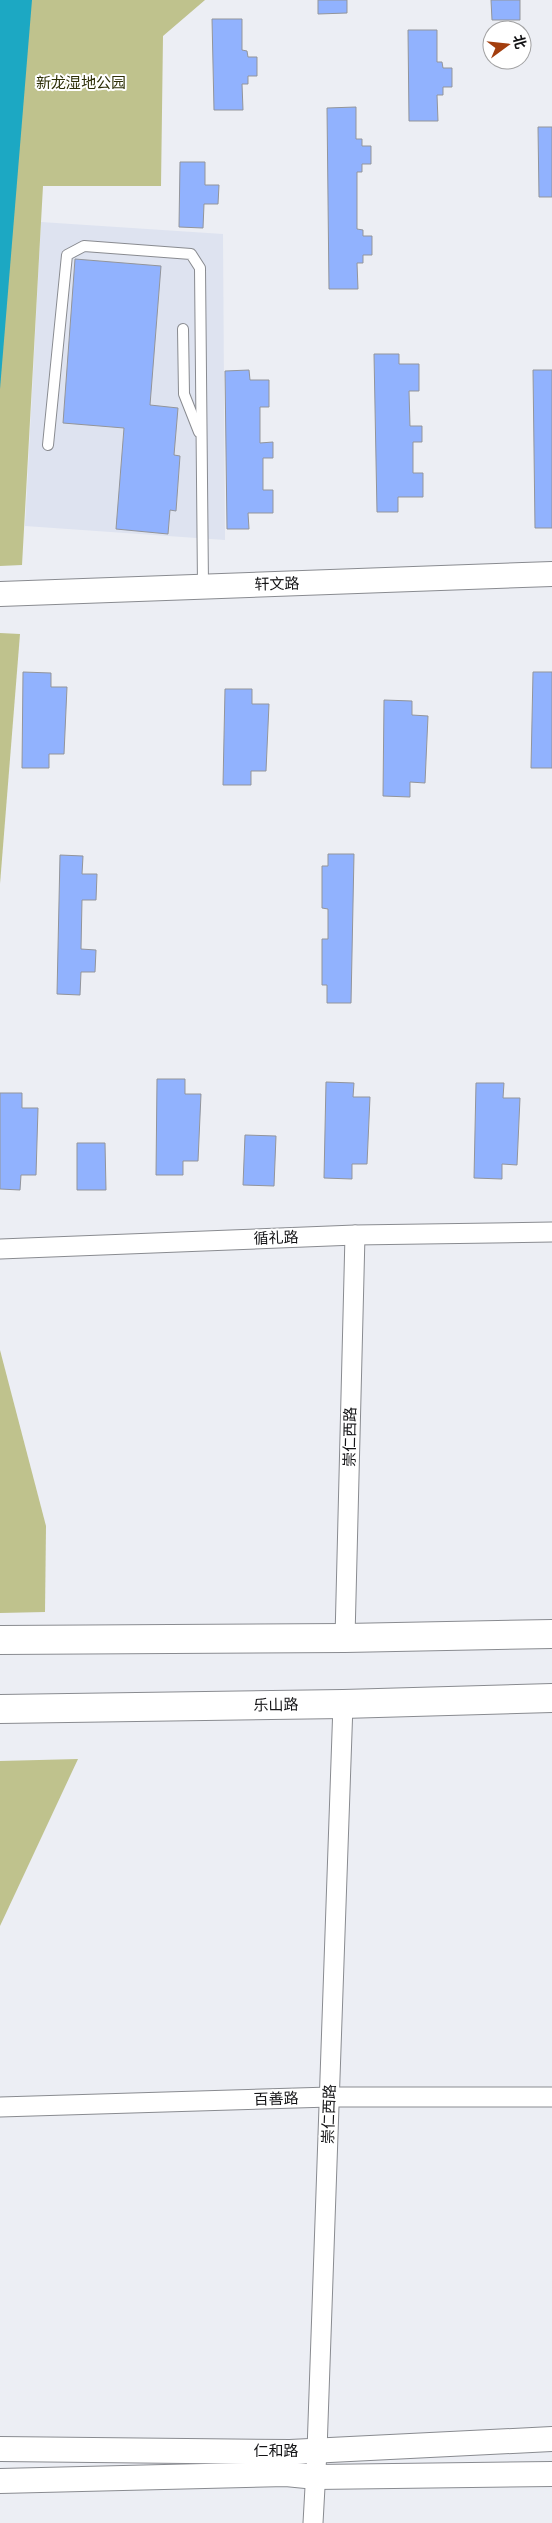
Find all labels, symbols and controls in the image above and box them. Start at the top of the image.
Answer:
north arrow [482,20,532,70]
text: 北 [509,33,530,51]
park label: 新龙湿地公园 [36,73,126,92]
street label: 轩文路 [254,574,300,593]
street label: 循礼路 [253,1227,299,1248]
street label: 崇仁西路 [339,1407,360,1467]
street label: 乐山路 [253,1695,299,1714]
street label: 崇仁西路 [318,2084,339,2144]
street label: 百善路 [253,2088,299,2109]
street label: 仁和路 [253,2441,299,2460]

